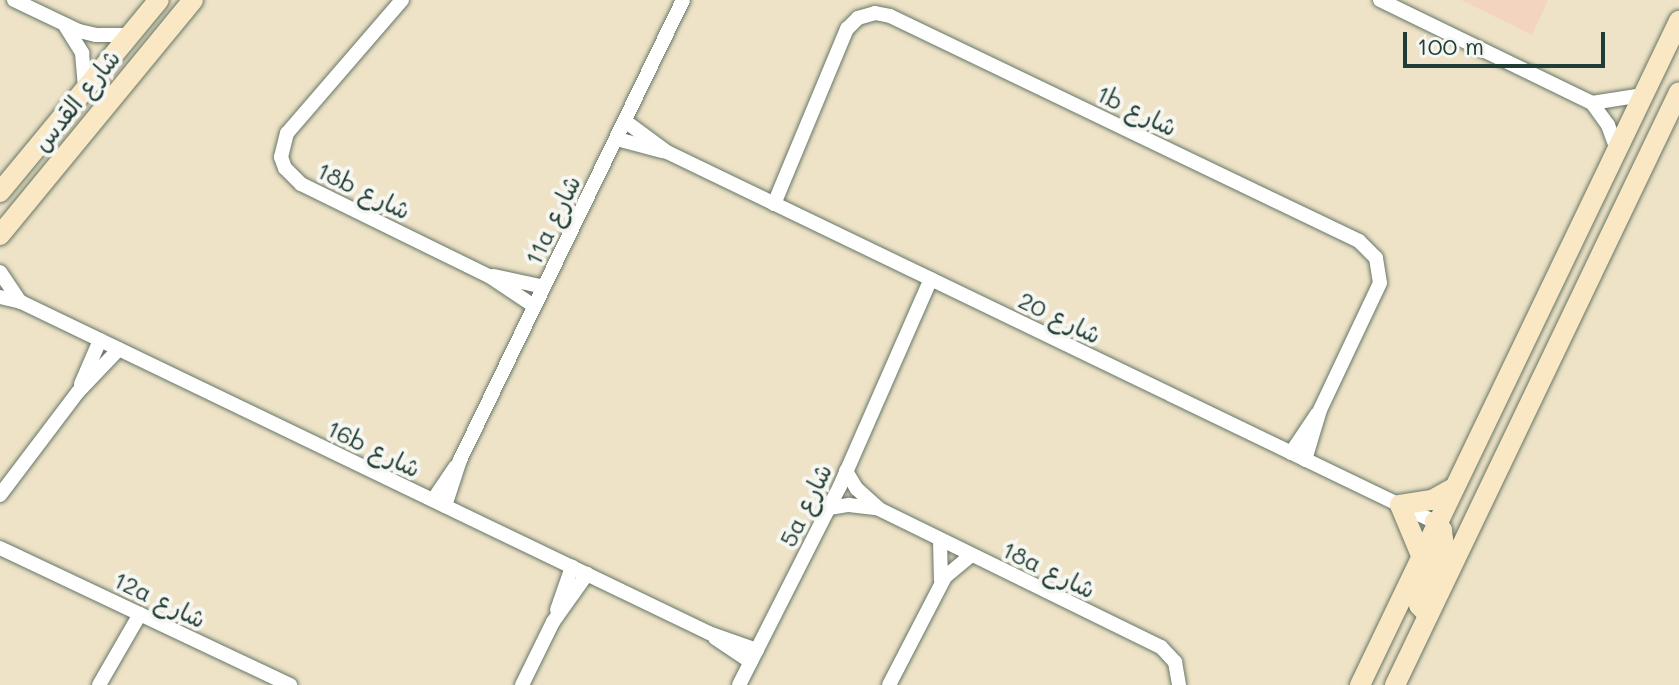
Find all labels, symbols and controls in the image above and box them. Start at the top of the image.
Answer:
scale bar [1407,16,1609,66]
text: 100 m [1417,30,1484,61]
street label: شارع القدس [26,43,126,157]
street label: 1b شارع [1092,78,1182,142]
street label: 18b شارع [313,155,415,225]
street label: 11a شارع [518,171,586,269]
street label: شارع 20 [1014,285,1106,349]
street label: 16b شارع [323,413,425,483]
street label: 5a شارع [773,459,837,551]
street label: 18a شارع [998,534,1100,604]
street label: 12a شارع [109,564,211,634]

